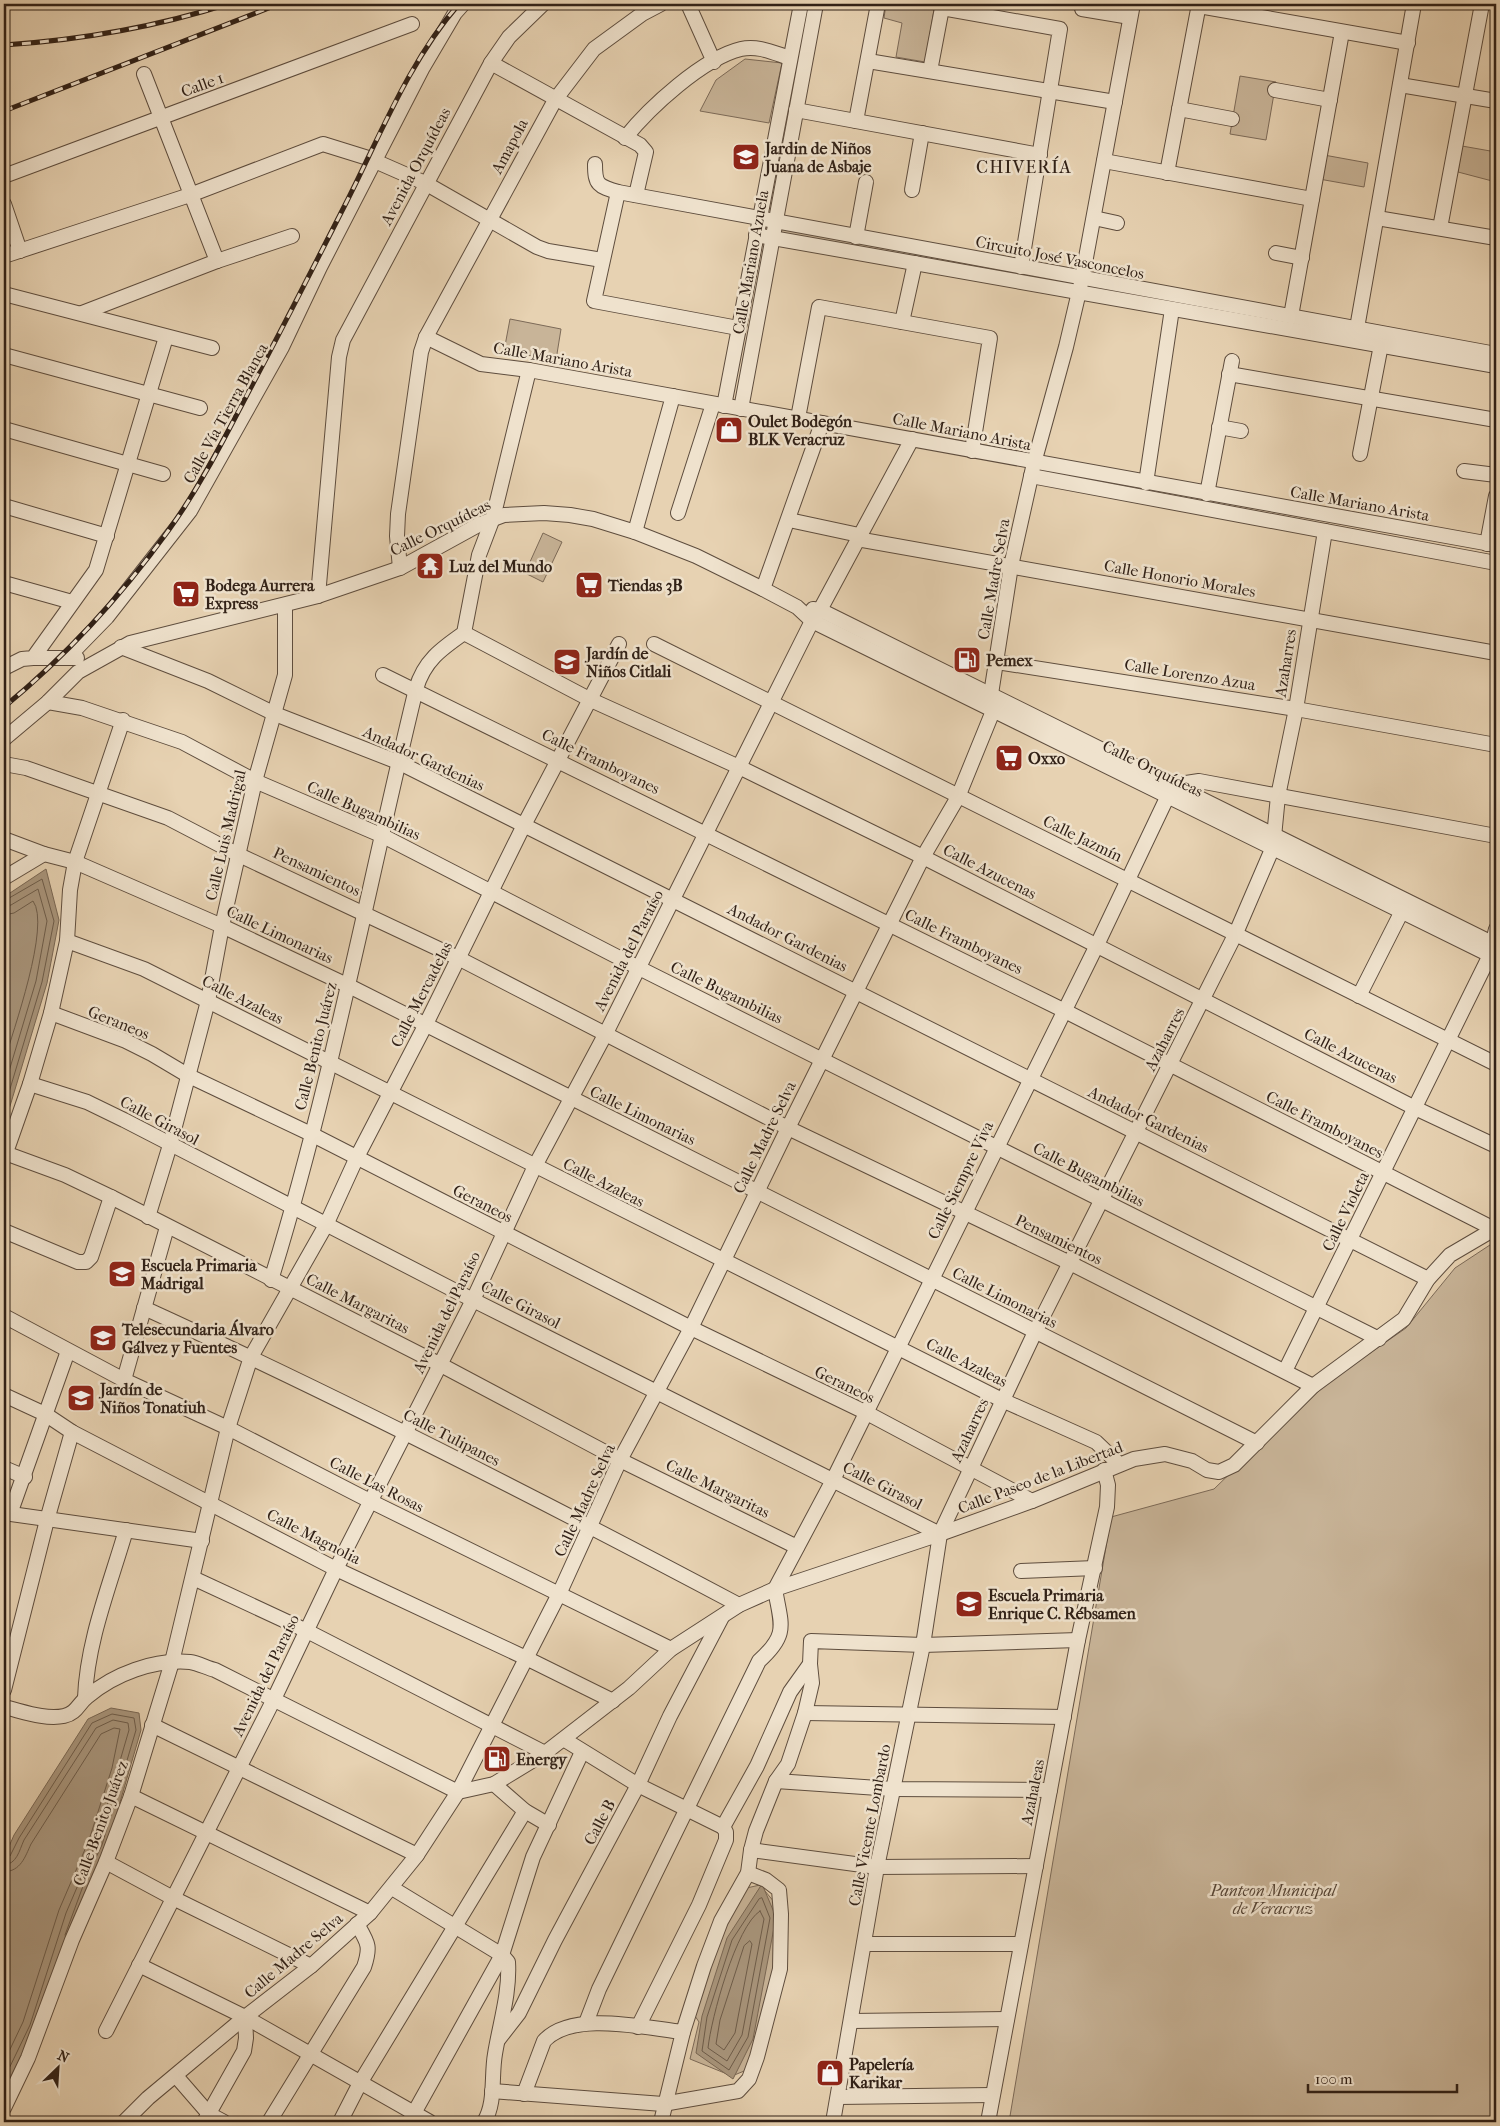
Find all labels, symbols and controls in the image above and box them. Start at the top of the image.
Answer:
street label: Calle 1 [178,68,226,101]
street label: Avenida Orquídeas [376,104,454,229]
street label: Amapola [487,115,532,178]
place label: Jardin de Niños Juana de Asbaje [763,139,871,177]
school or university icon: Jardin de Niños Juana de Asbaje [731,142,761,172]
district label: CHIVERÍA [976,156,1072,178]
street label: Calle Mariano Azuela [728,188,773,336]
street label: Circuito José Vasconcelos [974,232,1146,283]
street label: Calle Mariano Arista [492,338,635,381]
street label: Calle Vía Tierra Blanca [179,339,272,487]
street label: Calle Mariano Arista [891,409,1033,454]
place label: Oulet Bodegón BLK Veracruz [748,412,853,449]
shop icon: Oulet Bodegón BLK Veracruz [714,415,744,445]
street label: Calle Mariano Arista [1289,482,1432,525]
street label: Calle Orquídeas [387,495,494,560]
street label: Calle Madre Selva [973,516,1014,641]
temple icon: Luz del Mundo [415,551,445,581]
street label: Calle Honorio Morales [1103,556,1257,601]
place label: Luz del Mundo [449,557,552,576]
supermarket icon: Tiendas 3B [574,570,604,600]
place label: Bodega Aurrera Express [205,576,315,614]
place label: Tiendas 3B [607,576,683,596]
supermarket icon: Bodega Aurrera Express [171,579,201,609]
street label: Azaharres [1271,628,1300,699]
place label: Jardín de Niños Citlali [584,644,672,681]
fuel station icon: Pemex [952,645,982,675]
school or university icon: Jardín de Niños Citlali [552,647,582,677]
place label: Pemex [986,651,1033,670]
street label: Calle Lorenzo Azua [1123,655,1257,694]
street label: Andador Gardenias [359,722,488,795]
street label: Calle Framboyanes [539,725,663,798]
street label: Calle Orquídeas [1099,736,1206,801]
supermarket icon: Oxxo [994,743,1024,773]
place label: Oxxo [1028,749,1065,768]
street label: Calle Luis Madrigal [201,767,250,902]
street label: Calle Bugambilias [304,777,424,844]
street label: Calle Jazmín [1040,811,1126,866]
street label: Calle Azucenas [940,840,1040,903]
street label: Pensamientos [270,843,364,900]
street label: Avenida del Paraíso [589,887,667,1015]
street label: Andador Gardenias [724,899,851,976]
street label: Calle Limonarias [223,901,336,967]
street label: Calle Framboyanes [902,905,1026,978]
street label: Calle Mercadelas [387,938,456,1050]
street label: Calle Bugambilias [668,957,786,1028]
street label: Calle Azaleas [199,971,287,1028]
street label: Calle Benito Juárez [290,980,341,1112]
street label: Geraneos [85,1002,152,1043]
street label: Azaharres [1140,1004,1189,1075]
street label: Calle Azucenas [1301,1024,1401,1087]
street label: Calle Madre Selva [729,1077,800,1196]
street label: Calle Limonarias [587,1082,699,1149]
street label: Andador Gardenias [1084,1082,1212,1157]
street label: Calle Framboyanes [1263,1087,1387,1162]
street label: Calle Girasol [117,1092,203,1149]
street label: Calle Siempre Viva [924,1118,998,1242]
street label: Calle Bugambilias [1030,1138,1148,1211]
street label: Calle Azaleas [560,1154,648,1211]
street label: Calle Violeta [1318,1168,1373,1254]
street label: Geraneos [450,1180,516,1227]
street label: Pensamientos [1012,1210,1106,1269]
street label: Avenida del Paraíso [408,1248,484,1377]
place label: Escuela Primaria Madrigal [140,1256,257,1294]
school or university icon: Escuela Primaria Madrigal [107,1259,137,1289]
street label: Calle Limonarias [949,1263,1061,1332]
street label: Calle Margaritas [303,1269,413,1338]
street label: Calle Girasol [478,1276,564,1333]
place label: Telesecundaria Álvaro Gálvez y Fuentes [121,1319,274,1358]
school or university icon: Telesecundaria Álvaro Gálvez y Fuentes [88,1323,118,1353]
street label: Calle Azaleas [923,1334,1011,1391]
street label: Geraneos [812,1362,878,1407]
place label: Jardín de Niños Tonatiuh [98,1380,207,1417]
school or university icon: Jardín de Niños Tonatiuh [66,1383,96,1413]
street label: Azaharres [946,1395,993,1466]
street label: Calle Tulipanes [400,1405,503,1470]
street label: Calle Paseo de la Libertad [955,1437,1126,1518]
street label: Calle Madre Selva [550,1440,619,1560]
street label: Calle Las Rosas [326,1453,427,1516]
street label: Calle Margaritas [663,1455,773,1522]
street label: Calle Girasol [840,1457,926,1514]
street label: Calle Magnolia [264,1505,364,1568]
place label: Escuela Primaria Enrique C. Rébsamen [988,1586,1136,1624]
school or university icon: Escuela Primaria Enrique C. Rébsamen [954,1589,984,1619]
street label: Avenida del Paraíso [227,1611,303,1740]
street label: Calle Vicente Lombardo [844,1742,895,1908]
fuel station icon: Energy [482,1744,512,1774]
place label: Energy [516,1750,568,1770]
street label: Azahaleas [1017,1757,1048,1828]
street label: Calle Benito Juárez [69,1758,132,1888]
street label: Calle B [580,1796,619,1848]
park label: Panteon Municipal de Veracruz [1209,1881,1338,1918]
street label: Calle Madre Selva [240,1908,347,2002]
north arrow [32,2044,82,2094]
text: N [55,2047,72,2067]
place label: Papelería Karikar [849,2055,914,2092]
shop icon: Papelería Karikar [815,2058,845,2088]
scale bar [1308,2061,1456,2093]
text: 100 m [1315,2070,1353,2088]

